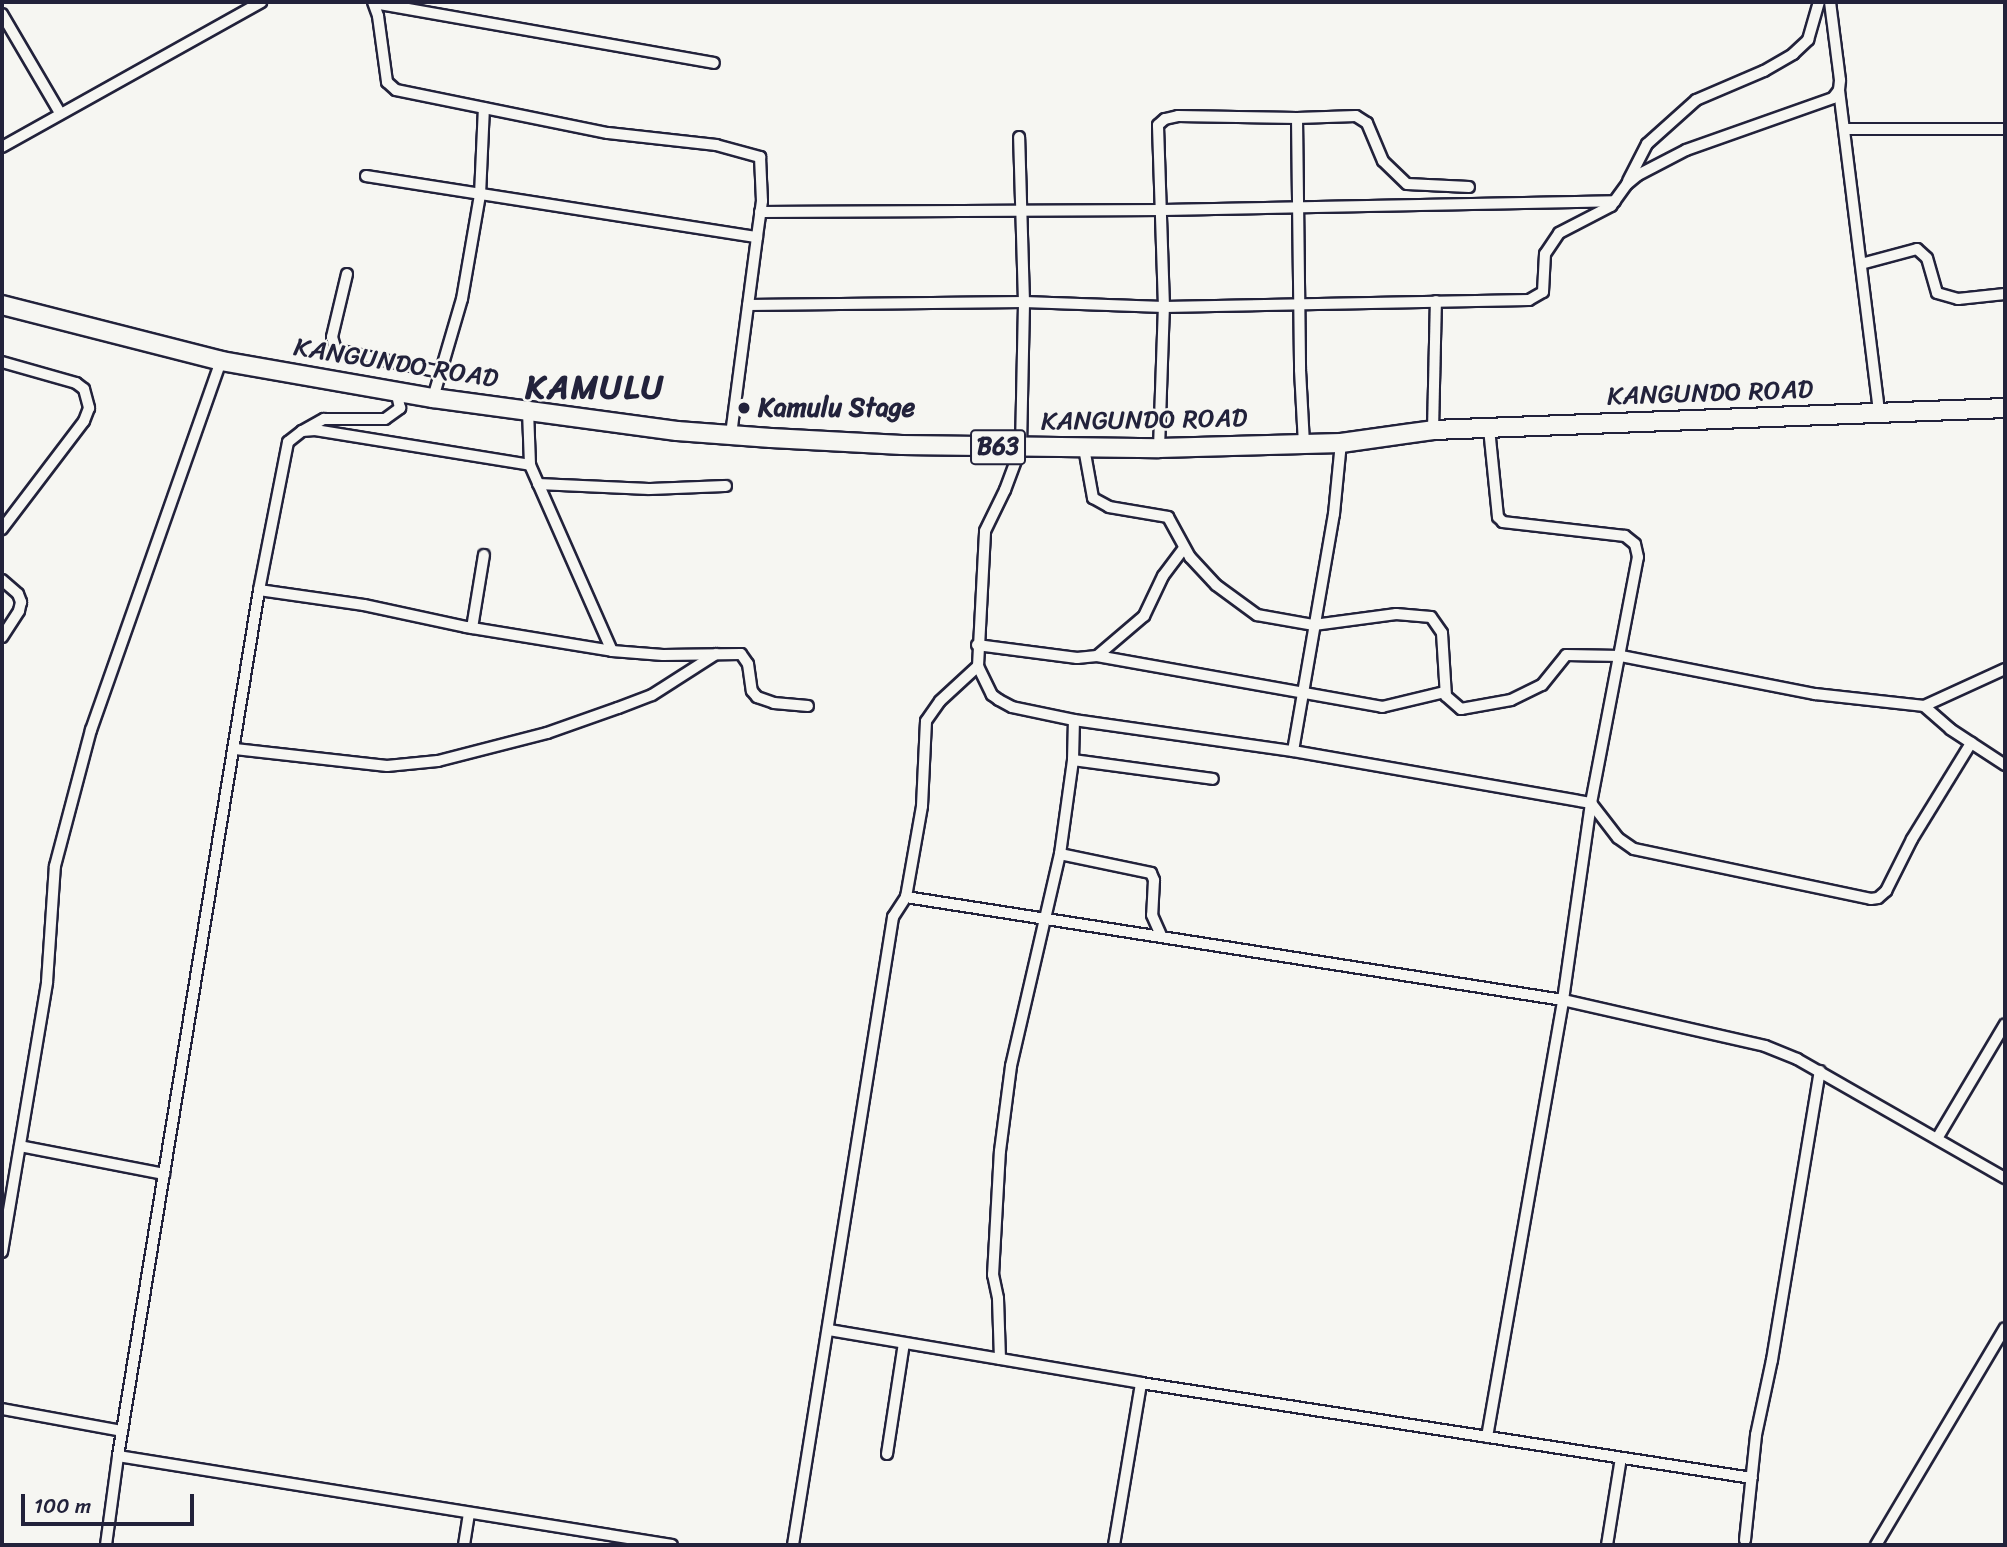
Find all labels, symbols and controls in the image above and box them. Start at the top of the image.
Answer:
street label: KANGUNDO ROAD [292,331,500,395]
district label: KAMULU [526,368,664,408]
street label: KANGUNDO ROAD [1606,374,1814,412]
place label: Kamulu Stage [758,392,916,424]
marker: Kamulu Stage [736,400,752,416]
street label: KANGUNDO ROAD [1040,403,1248,437]
road number: B63 [970,426,1026,467]
scale bar [24,1480,198,1524]
text: 100 m [34,1487,91,1525]

